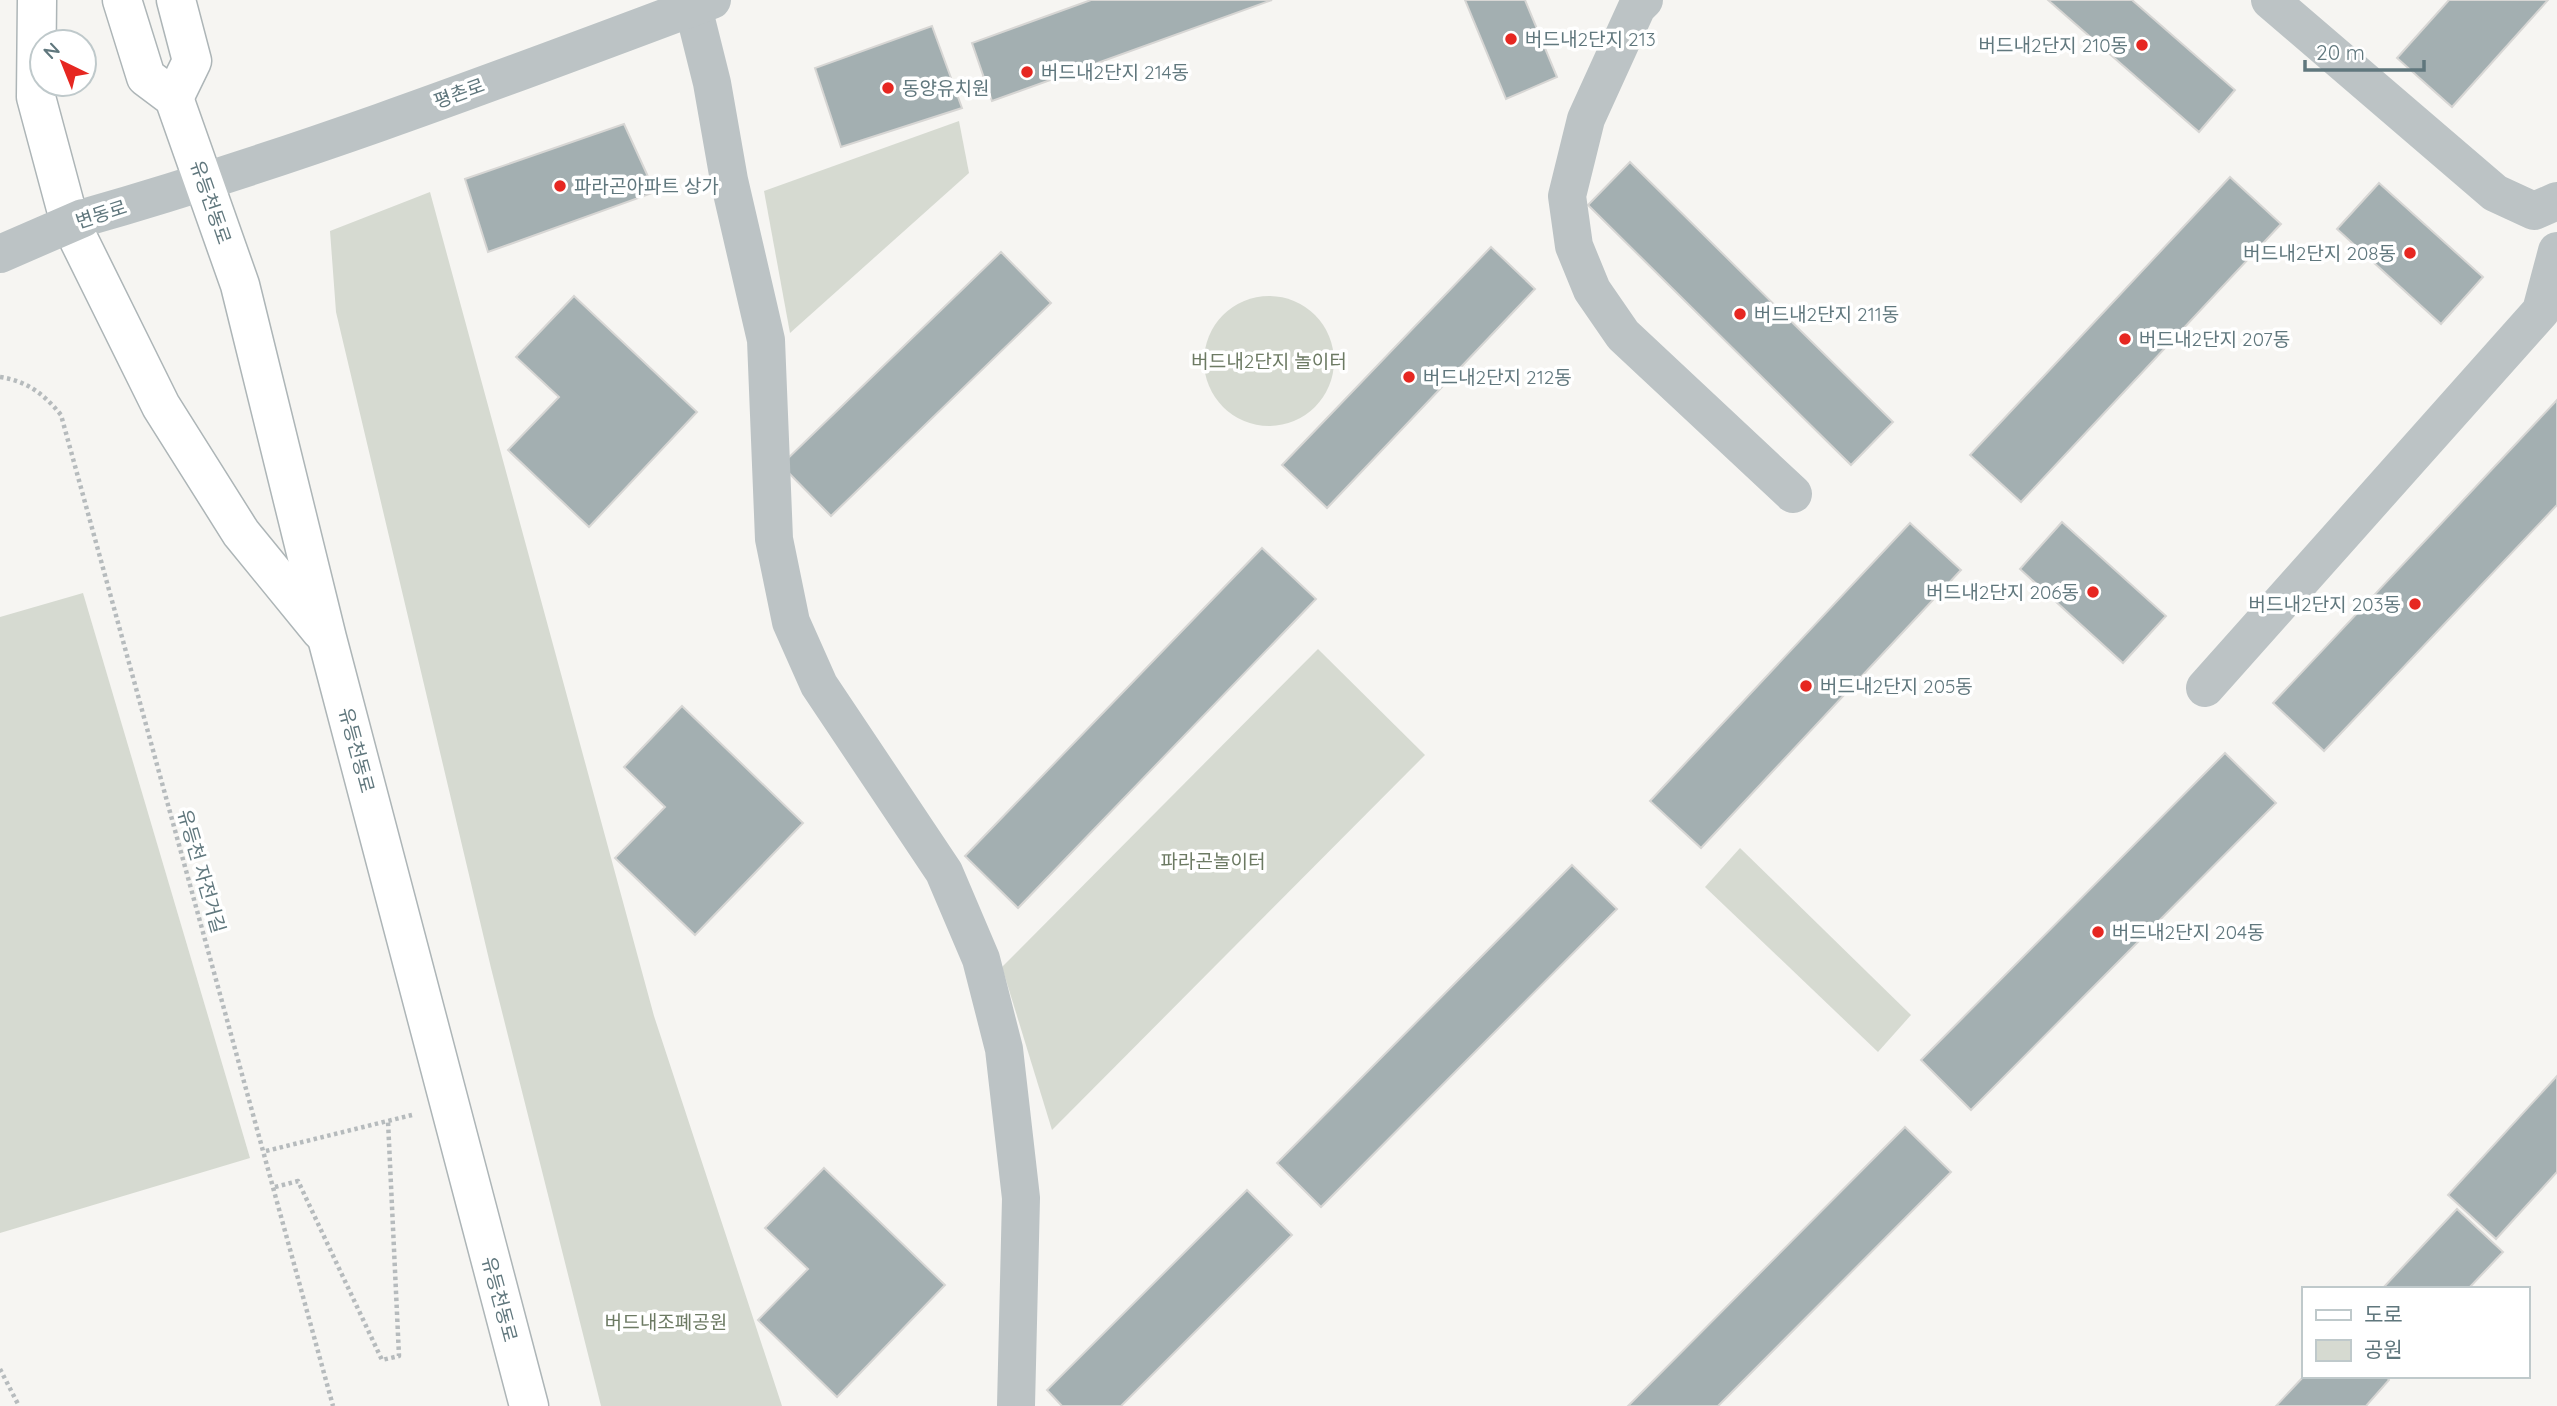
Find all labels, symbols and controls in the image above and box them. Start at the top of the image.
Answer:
place label: 버드내2단지 213 [1525,27,1656,51]
north arrow [28,28,98,98]
scale bar [2305,28,2424,72]
marker: 버드내2단지 213 [1503,31,1519,47]
place label: 버드내2단지 210동 [1979,33,2128,57]
text: N [38,37,65,64]
marker: 버드내2단지 210동 [2134,37,2150,53]
text: 20 m [2316,39,2365,65]
place label: 버드내2단지 214동 [1041,60,1189,84]
marker: 버드내2단지 214동 [1019,64,1035,80]
street label: 평촌로 [430,73,488,113]
place label: 동양유치원 [902,76,989,100]
marker: 동양유치원 [880,80,896,96]
street label: 유등천동로 [185,157,237,247]
place label: 파라곤아파트 상가 [574,174,719,198]
marker: 파라곤아파트 상가 [552,178,568,194]
street label: 변동로 [72,194,130,234]
place label: 버드내2단지 208동 [2243,241,2396,265]
marker: 버드내2단지 208동 [2402,245,2418,261]
place label: 버드내2단지 211동 [1754,302,1899,326]
marker: 버드내2단지 211동 [1732,306,1748,322]
place label: 버드내2단지 207동 [2139,327,2290,351]
marker: 버드내2단지 207동 [2117,331,2133,347]
park label: 버드내2단지 놀이터 [1191,349,1347,373]
place label: 버드내2단지 212동 [1423,365,1572,389]
marker: 버드내2단지 212동 [1401,369,1417,385]
place label: 버드내2단지 206동 [1926,580,2079,604]
marker: 버드내2단지 206동 [2085,584,2101,600]
place label: 버드내2단지 203동 [2249,592,2401,616]
marker: 버드내2단지 203동 [2407,596,2423,612]
place label: 버드내2단지 205동 [1820,674,1973,698]
marker: 버드내2단지 205동 [1798,678,1814,694]
street label: 유등천동로 [334,705,380,795]
street label: 유등천 자전거길 [173,806,231,936]
park label: 파라곤놀이터 [1161,849,1265,873]
place label: 버드내2단지 204동 [2112,920,2264,944]
marker: 버드내2단지 204동 [2090,924,2106,940]
street label: 유등천동로 [477,1254,523,1344]
legend [2302,1287,2529,1378]
text: 도로 [2364,1301,2403,1327]
park label: 버드내조폐공원 [605,1310,727,1334]
text: 공원 [2364,1336,2403,1362]

